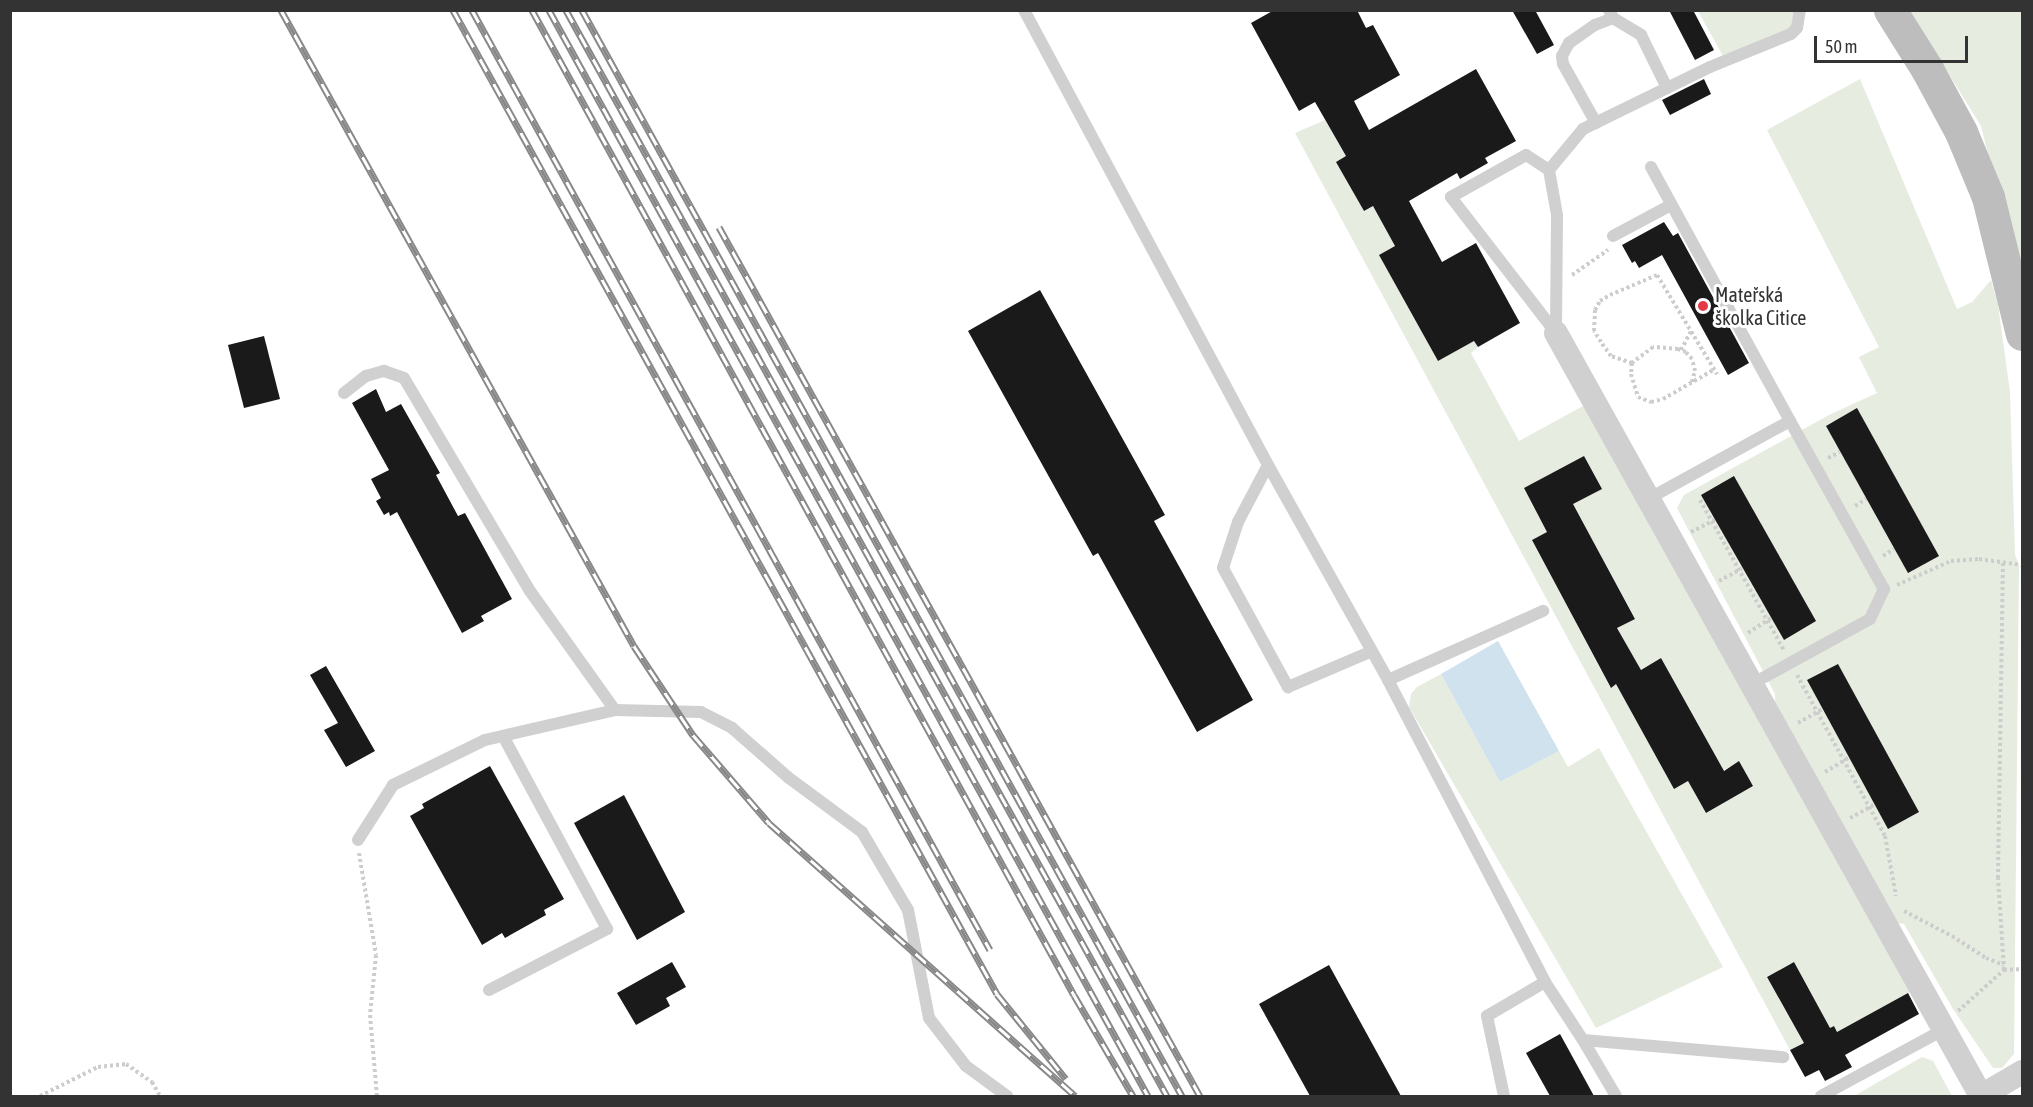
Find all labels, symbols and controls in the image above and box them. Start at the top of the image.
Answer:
scale bar [1817,24,1972,62]
text: 50 m [1825,36,1857,57]
place label: Mateřská školka Citice [1715,282,1806,329]
marker: Mateřská školka Citice [1696,299,1710,313]

